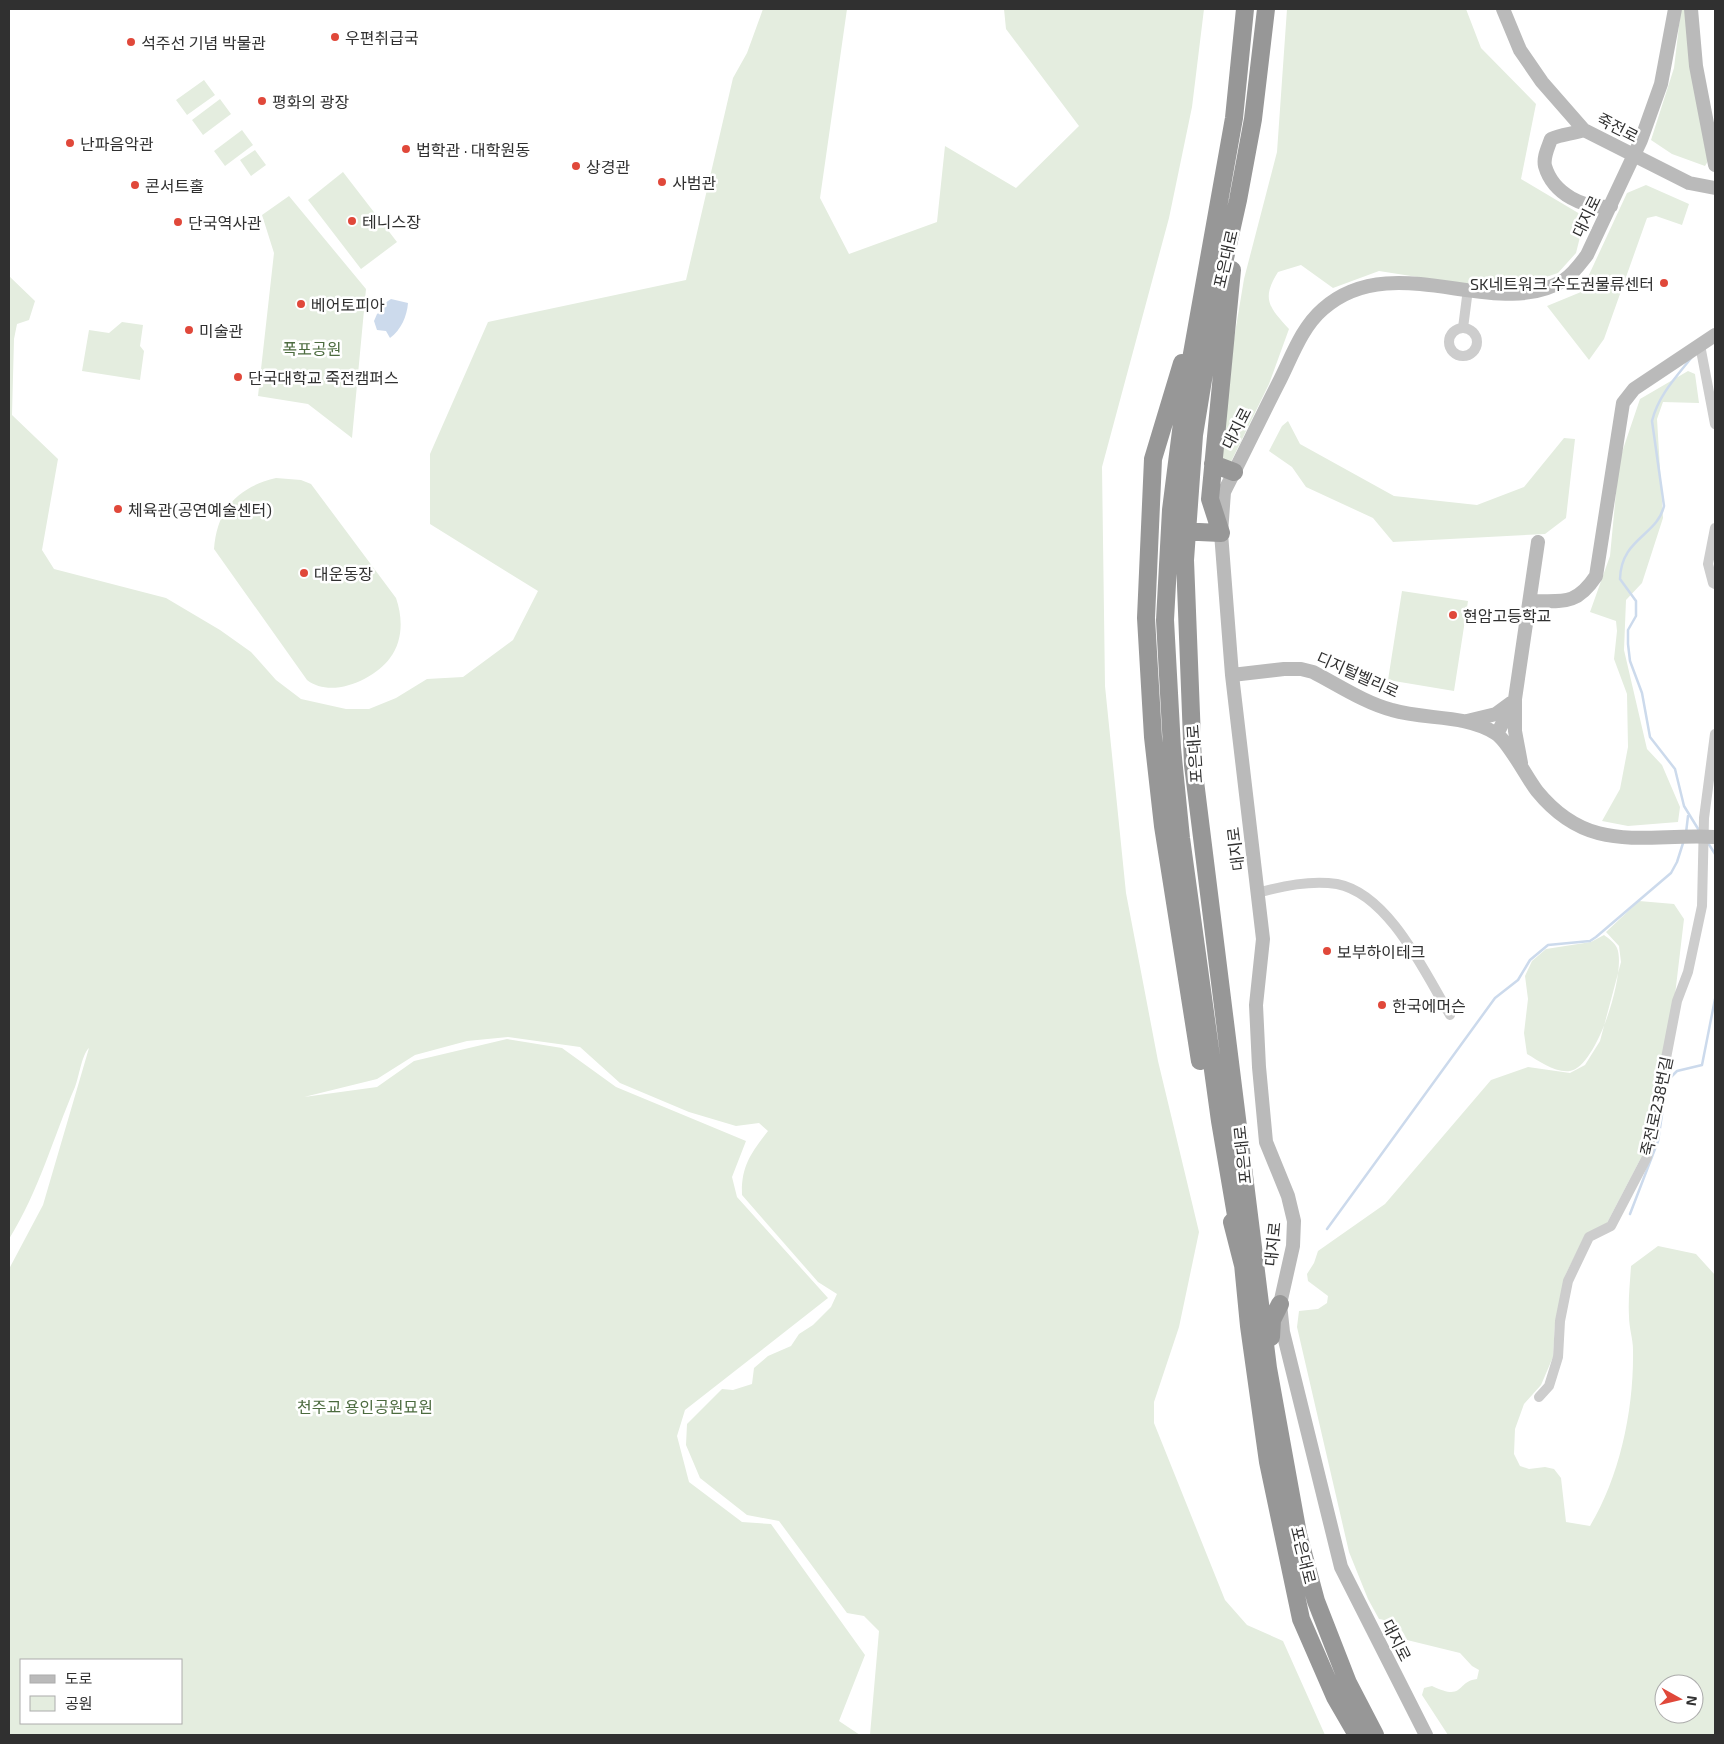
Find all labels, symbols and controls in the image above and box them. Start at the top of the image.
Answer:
place label: 우편취급국 [345,28,419,47]
marker: 우편취급국 [329,31,341,43]
place label: 석주선 기념 박물관 [141,33,266,52]
marker: 석주선 기념 박물관 [125,36,137,48]
place label: 평화의 광장 [272,92,349,111]
marker: 평화의 광장 [256,95,268,107]
street label: 죽전로 [1594,109,1642,146]
place label: 난파음악관 [80,134,154,153]
marker: 난파음악관 [64,137,76,149]
place label: 법학관 · 대학원동 [416,140,530,159]
marker: 법학관 · 대학원동 [400,143,412,155]
place label: 상경관 [586,157,630,176]
marker: 상경관 [570,160,582,172]
place label: 사범관 [672,173,716,192]
place label: 콘서트홀 [145,176,204,195]
marker: 사범관 [656,176,668,188]
marker: 콘서트홀 [129,179,141,191]
street label: 대지로 [1568,192,1604,240]
place label: 테니스장 [362,212,421,231]
place label: 단국역사관 [188,213,262,232]
marker: 테니스장 [346,215,358,227]
marker: 단국역사관 [172,216,184,228]
street label: 포은대로 [1209,228,1241,290]
place label: SK네트워크 수도권물류센터 [1470,274,1654,293]
marker: SK네트워크 수도권물류센터 [1658,277,1670,289]
place label: 베어토피아 [311,295,385,314]
marker: 베어토피아 [295,298,307,310]
place label: 미술관 [199,321,243,340]
marker: 미술관 [183,324,195,336]
park label: 폭포공원 [283,339,341,358]
place label: 단국대학교 죽전캠퍼스 [248,368,399,387]
marker: 단국대학교 죽전캠퍼스 [232,371,244,383]
street label: 대지로 [1218,404,1255,452]
place label: 체육관(공연예술센터) [128,500,272,519]
marker: 체육관(공연예술센터) [112,503,124,515]
place label: 대운동장 [314,564,373,583]
marker: 대운동장 [298,567,310,579]
place label: 현암고등학교 [1463,606,1551,625]
marker: 현암고등학교 [1447,609,1459,621]
street label: 디지털벨리로 [1314,647,1402,701]
street label: 포은대로 [1182,724,1206,784]
street label: 대지로 [1223,826,1247,872]
place label: 보부하이테크 [1337,942,1425,961]
marker: 보부하이테크 [1321,945,1333,957]
place label: 한국에머슨 [1392,996,1466,1015]
marker: 한국에머슨 [1376,999,1388,1011]
street label: 죽전로238번길 [1636,1055,1676,1157]
street label: 포은대로 [1229,1124,1255,1185]
street label: 대지로 [1260,1221,1284,1267]
park label: 천주교 용인공원묘원 [297,1397,433,1416]
street label: 포은대로 [1288,1524,1320,1586]
street label: 대지로 [1379,1616,1416,1664]
legend [20,1659,182,1724]
text: 도로 [65,1669,93,1687]
north arrow [1654,1674,1704,1724]
text: 공원 [65,1694,93,1712]
text: N [1683,1695,1701,1707]

